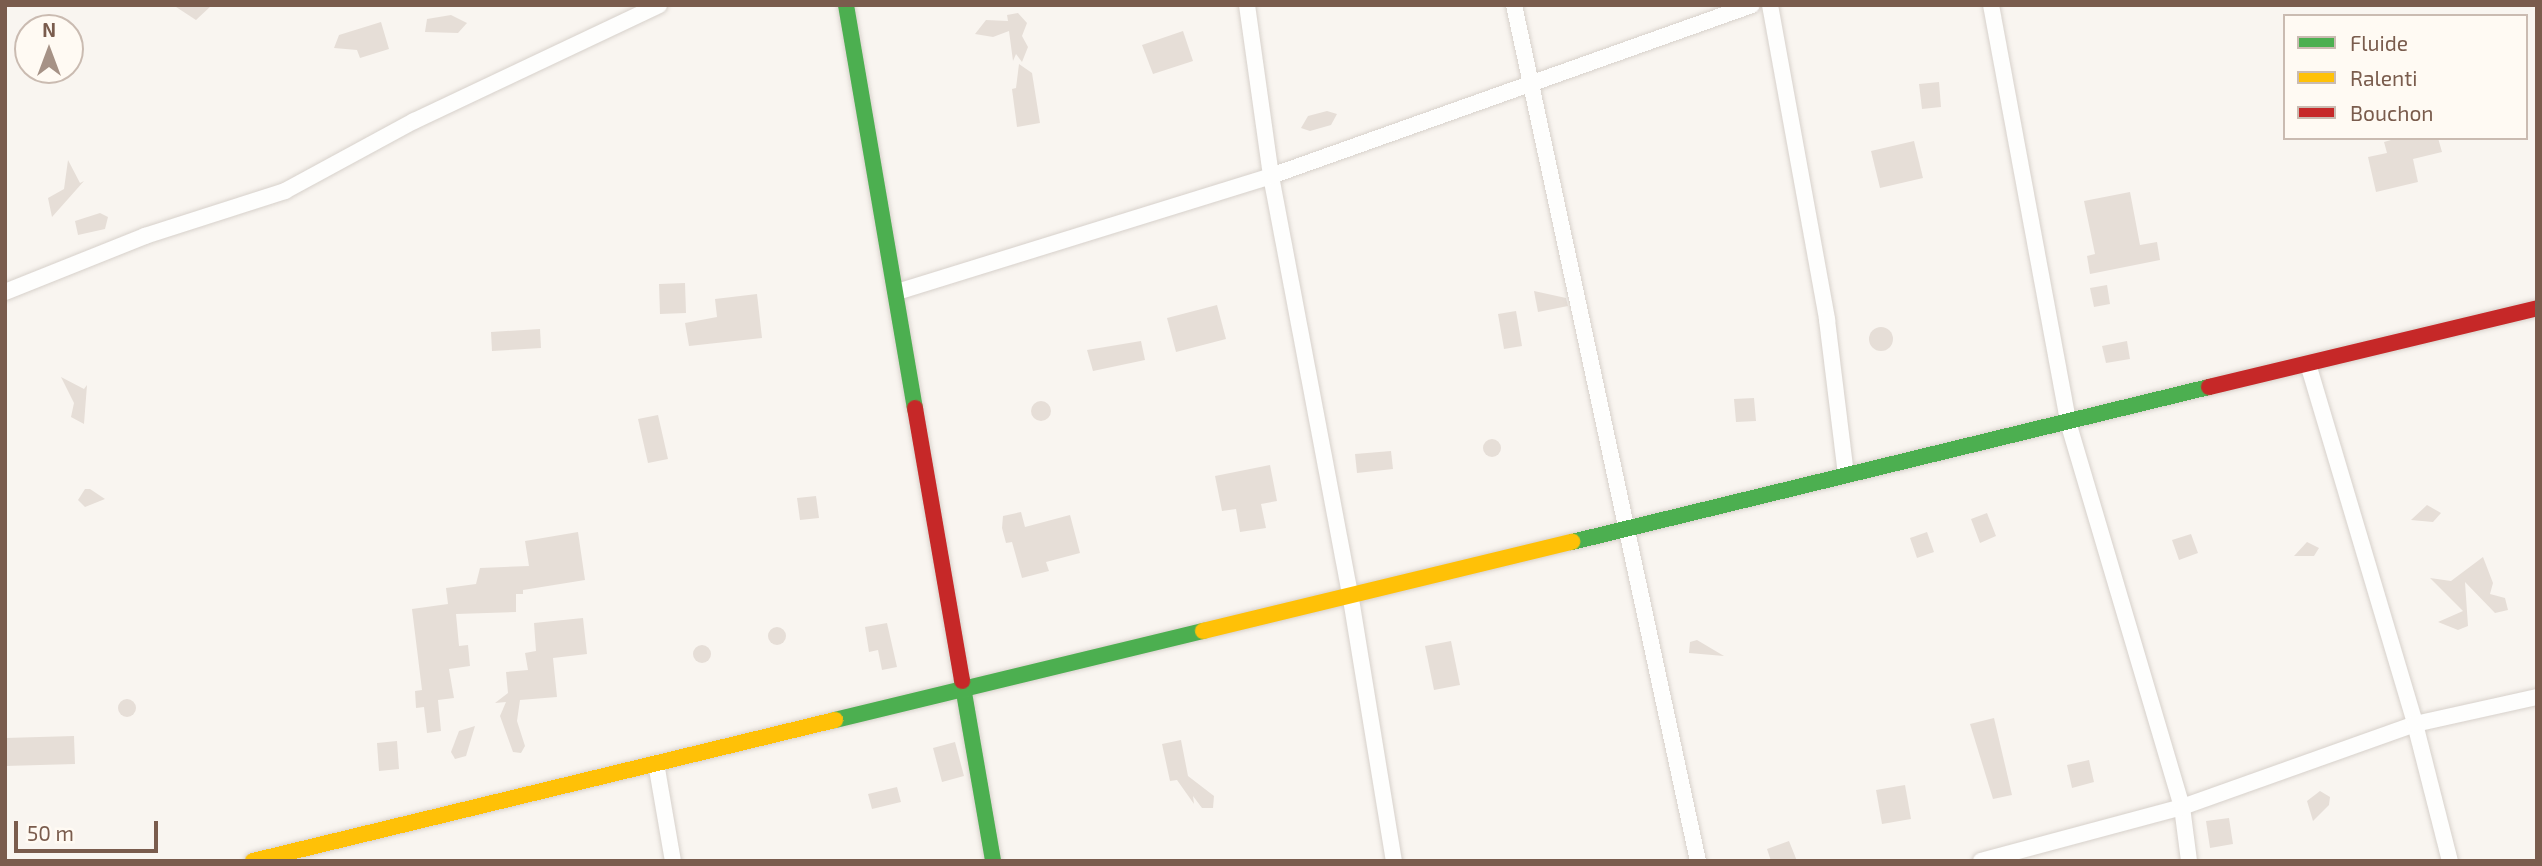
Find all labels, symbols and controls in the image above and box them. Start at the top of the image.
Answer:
north arrow [14,14,84,84]
legend [2283,14,2528,140]
text: N [42,18,56,41]
text: Fluide [2350,30,2408,55]
text: Ralenti [2350,65,2417,90]
text: Bouchon [2350,100,2434,125]
scale bar [18,806,161,850]
text: 50 m [27,820,74,845]

